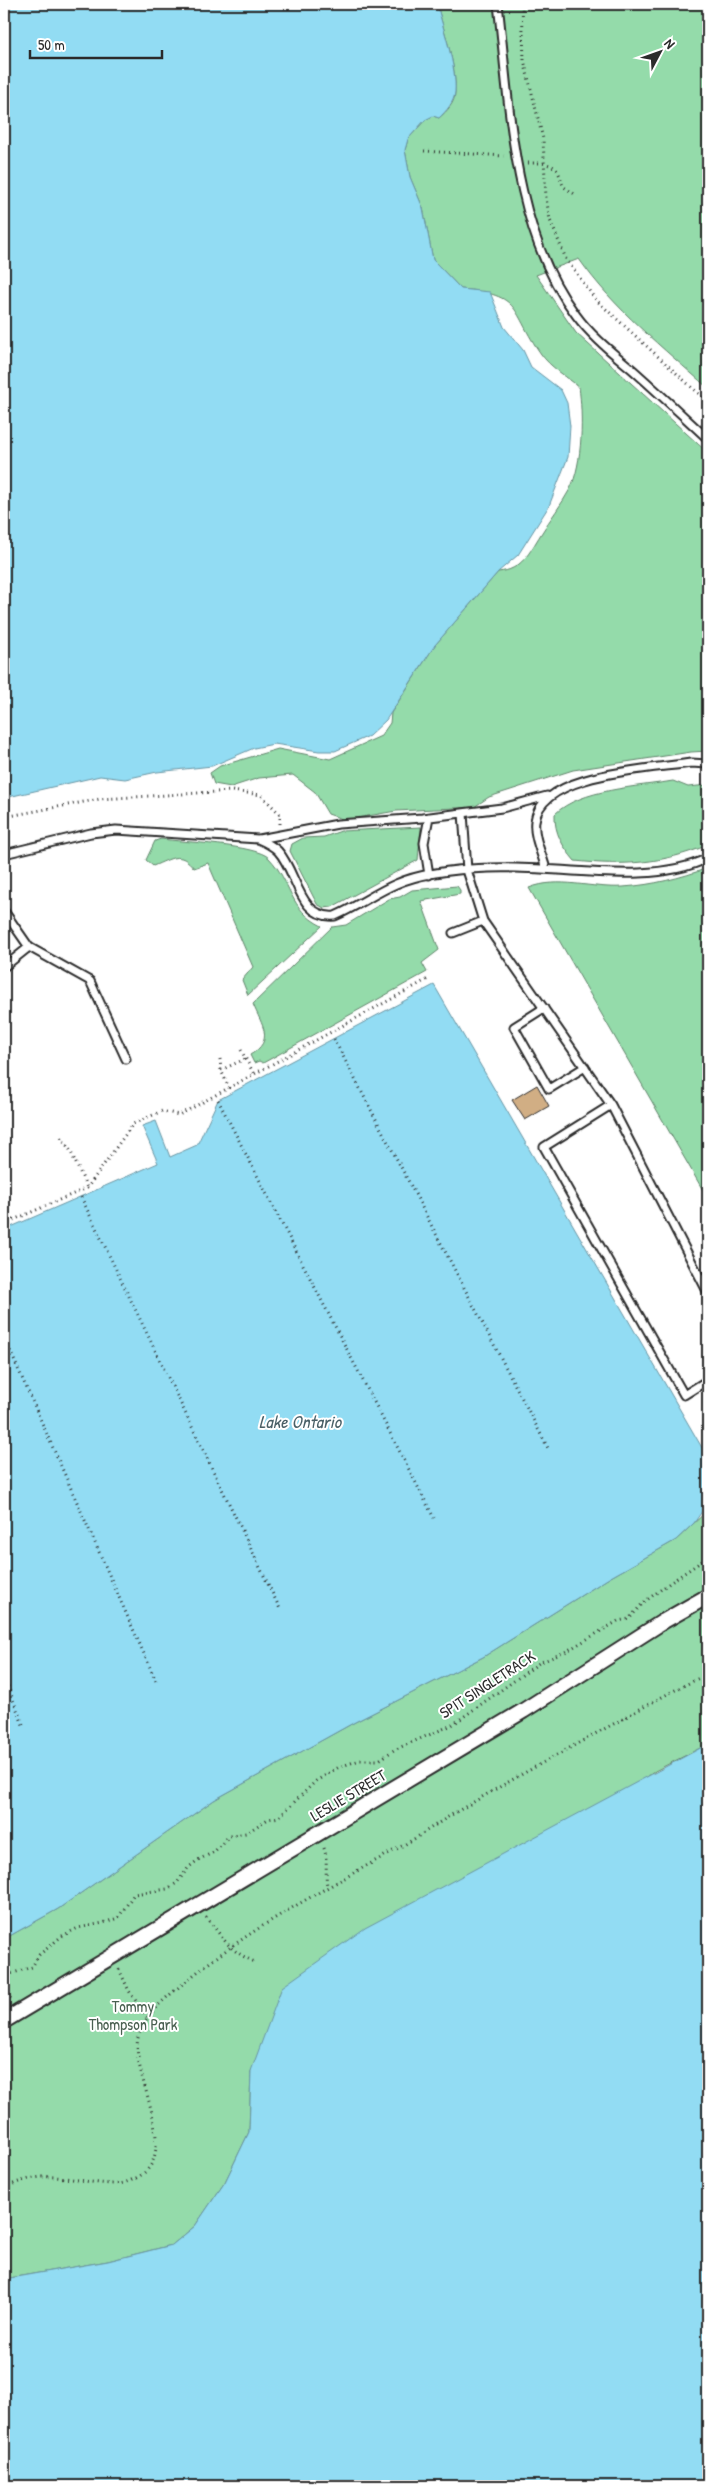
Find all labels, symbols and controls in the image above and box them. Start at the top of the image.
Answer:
scale bar [30,28,162,60]
north arrow [634,28,684,78]
text: 50 m [38,34,65,55]
text: N [661,34,680,53]
water label: Lake Ontario [259,1409,343,1434]
street label: SPIT SINGLETRACK [435,1644,540,1723]
street label: LESLIE STREET [306,1764,390,1826]
park label: Tommy Thompson Park [89,1995,178,2035]

